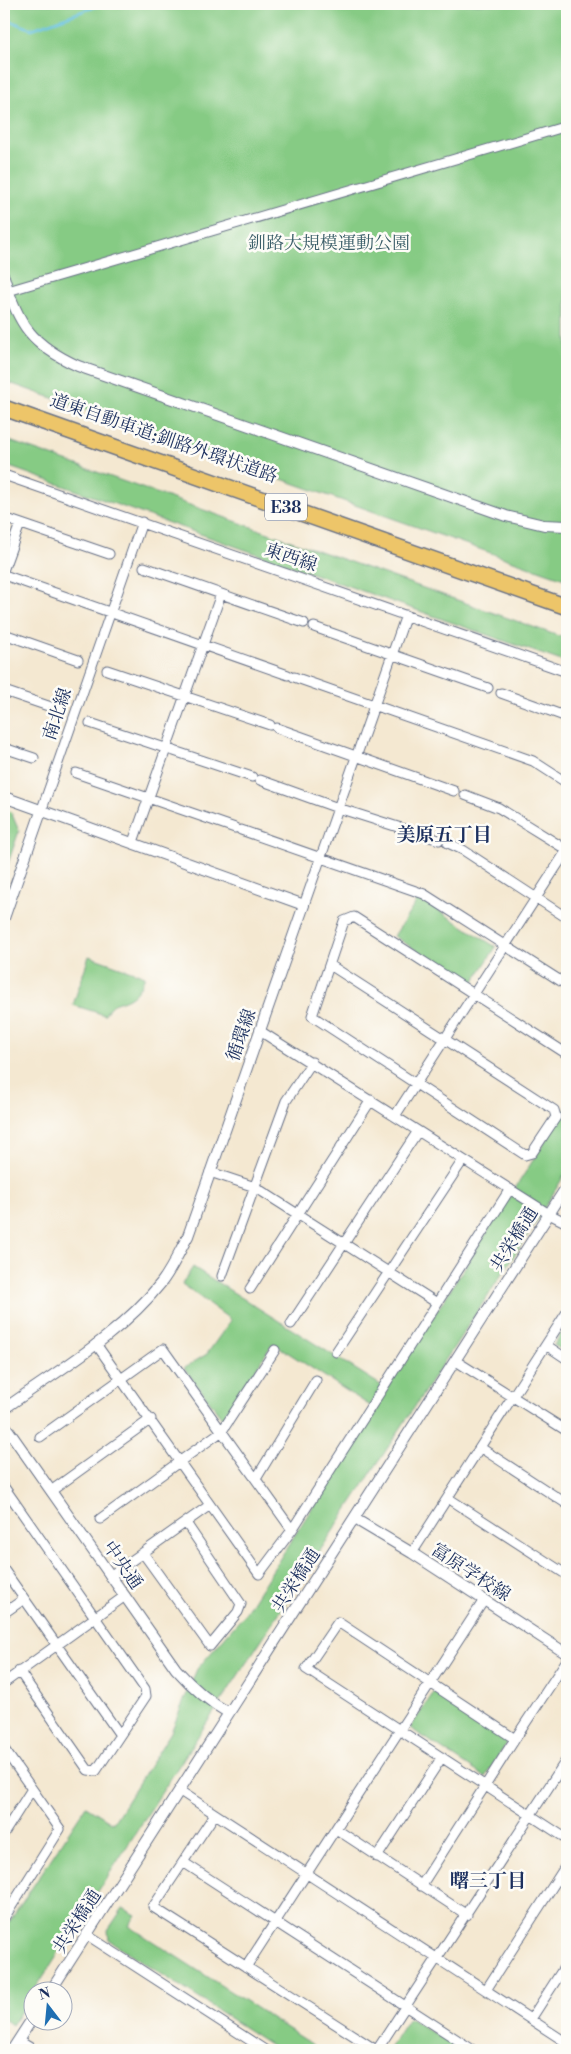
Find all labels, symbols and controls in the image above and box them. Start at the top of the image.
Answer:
park label: 釧路大規模運動公園 [248,232,410,255]
street label: 道東自動車道;釧路外環状道路 [47,389,281,488]
road number: E38 [265,494,307,520]
street label: 東西線 [262,538,320,577]
street label: 南北線 [38,685,77,743]
district label: 美原五丁目 [396,823,492,847]
street label: 循環線 [221,1006,262,1064]
street label: 共栄橋通 [486,1203,543,1276]
street label: 中央通 [98,1537,147,1594]
street label: 富原学校線 [427,1538,515,1607]
street label: 共栄橋通 [267,1544,326,1617]
district label: 曙三丁目 [450,1869,526,1893]
street label: 共栄橋通 [48,1885,107,1958]
north arrow [22,1982,72,2032]
text: N [37,1984,52,2005]

